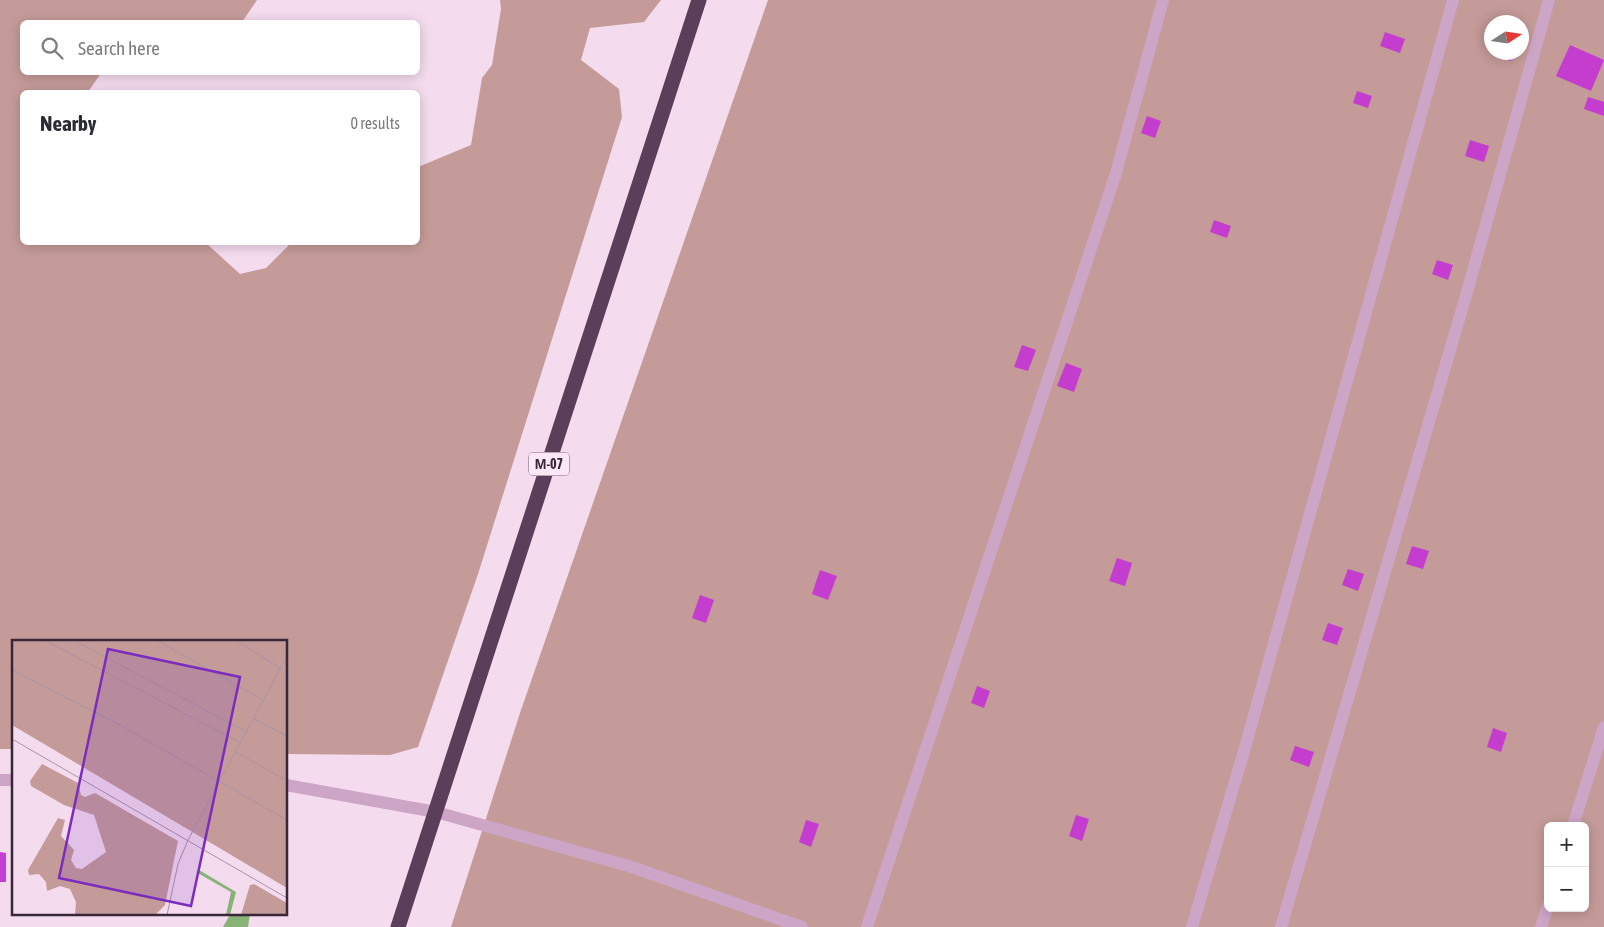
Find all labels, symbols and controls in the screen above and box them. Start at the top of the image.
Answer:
north arrow [1484,15,1529,60]
search box [20,20,420,75]
icon: search [38,34,66,62]
text: Search here [78,37,160,59]
text: Nearby [40,111,96,135]
text: 0 results [350,114,400,132]
road number: М-07 [529,452,569,476]
inset map [12,640,288,914]
map controls [1544,822,1589,912]
button: + [1544,822,1589,867]
button: − [1544,867,1589,912]

